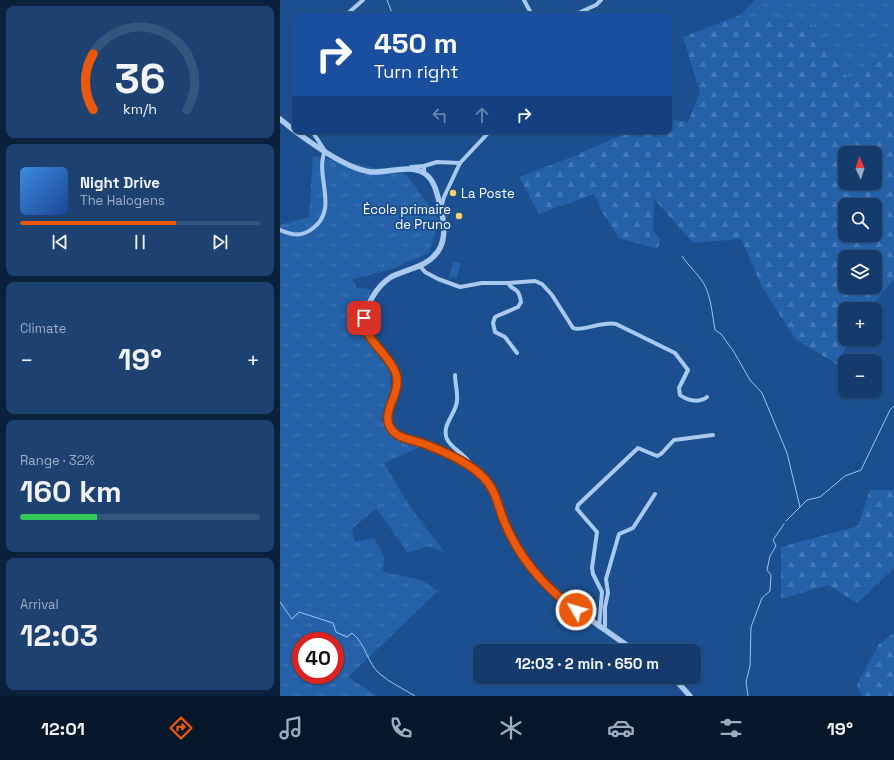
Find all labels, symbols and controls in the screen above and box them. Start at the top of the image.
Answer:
text: 450 m [374,25,458,61]
icon: right [308,28,360,80]
text: 36 [115,52,166,105]
text: Turn right [374,60,458,83]
text: km/h [123,100,157,118]
icon: left [429,104,451,126]
icon: ahead [471,104,493,126]
icon: right [513,104,535,126]
north arrow [838,146,882,190]
map controls [838,146,882,398]
text: Night Drive [80,173,160,192]
place label: La Poste [461,185,515,202]
marker: La Poste [448,188,458,198]
text: The Halogens [80,192,165,209]
button: search [838,198,882,242]
place label: École primaire de Pruno [363,201,451,233]
marker: École primaire de Pruno [454,211,464,221]
icon: previous [49,231,71,253]
icon: pause [129,231,151,253]
icon: next [209,231,231,253]
button: layers [838,250,882,294]
pin [347,301,381,335]
button: + [838,302,882,346]
icon: arrive [353,307,375,329]
text: Climate [20,320,66,337]
text: 19° [118,340,162,379]
text: − [20,346,34,374]
text: + [246,346,260,374]
button: − [838,354,882,398]
text: Range · 32% [20,452,95,469]
text: 160 km [20,472,122,511]
position arrow [555,589,597,631]
text: Arrival [20,596,59,613]
text: 12:03 [20,616,98,655]
speed limit sign: 40 [292,632,344,684]
text: 12:03 · 2 min · 650 m [515,654,659,673]
icon: directions [167,714,195,742]
icon: music [277,714,305,742]
icon: phone [387,714,415,742]
icon: climate [497,714,525,742]
icon: car [607,714,635,742]
icon: filters [717,714,745,742]
text: 12:01 [41,717,85,740]
text: 19° [827,717,853,740]

